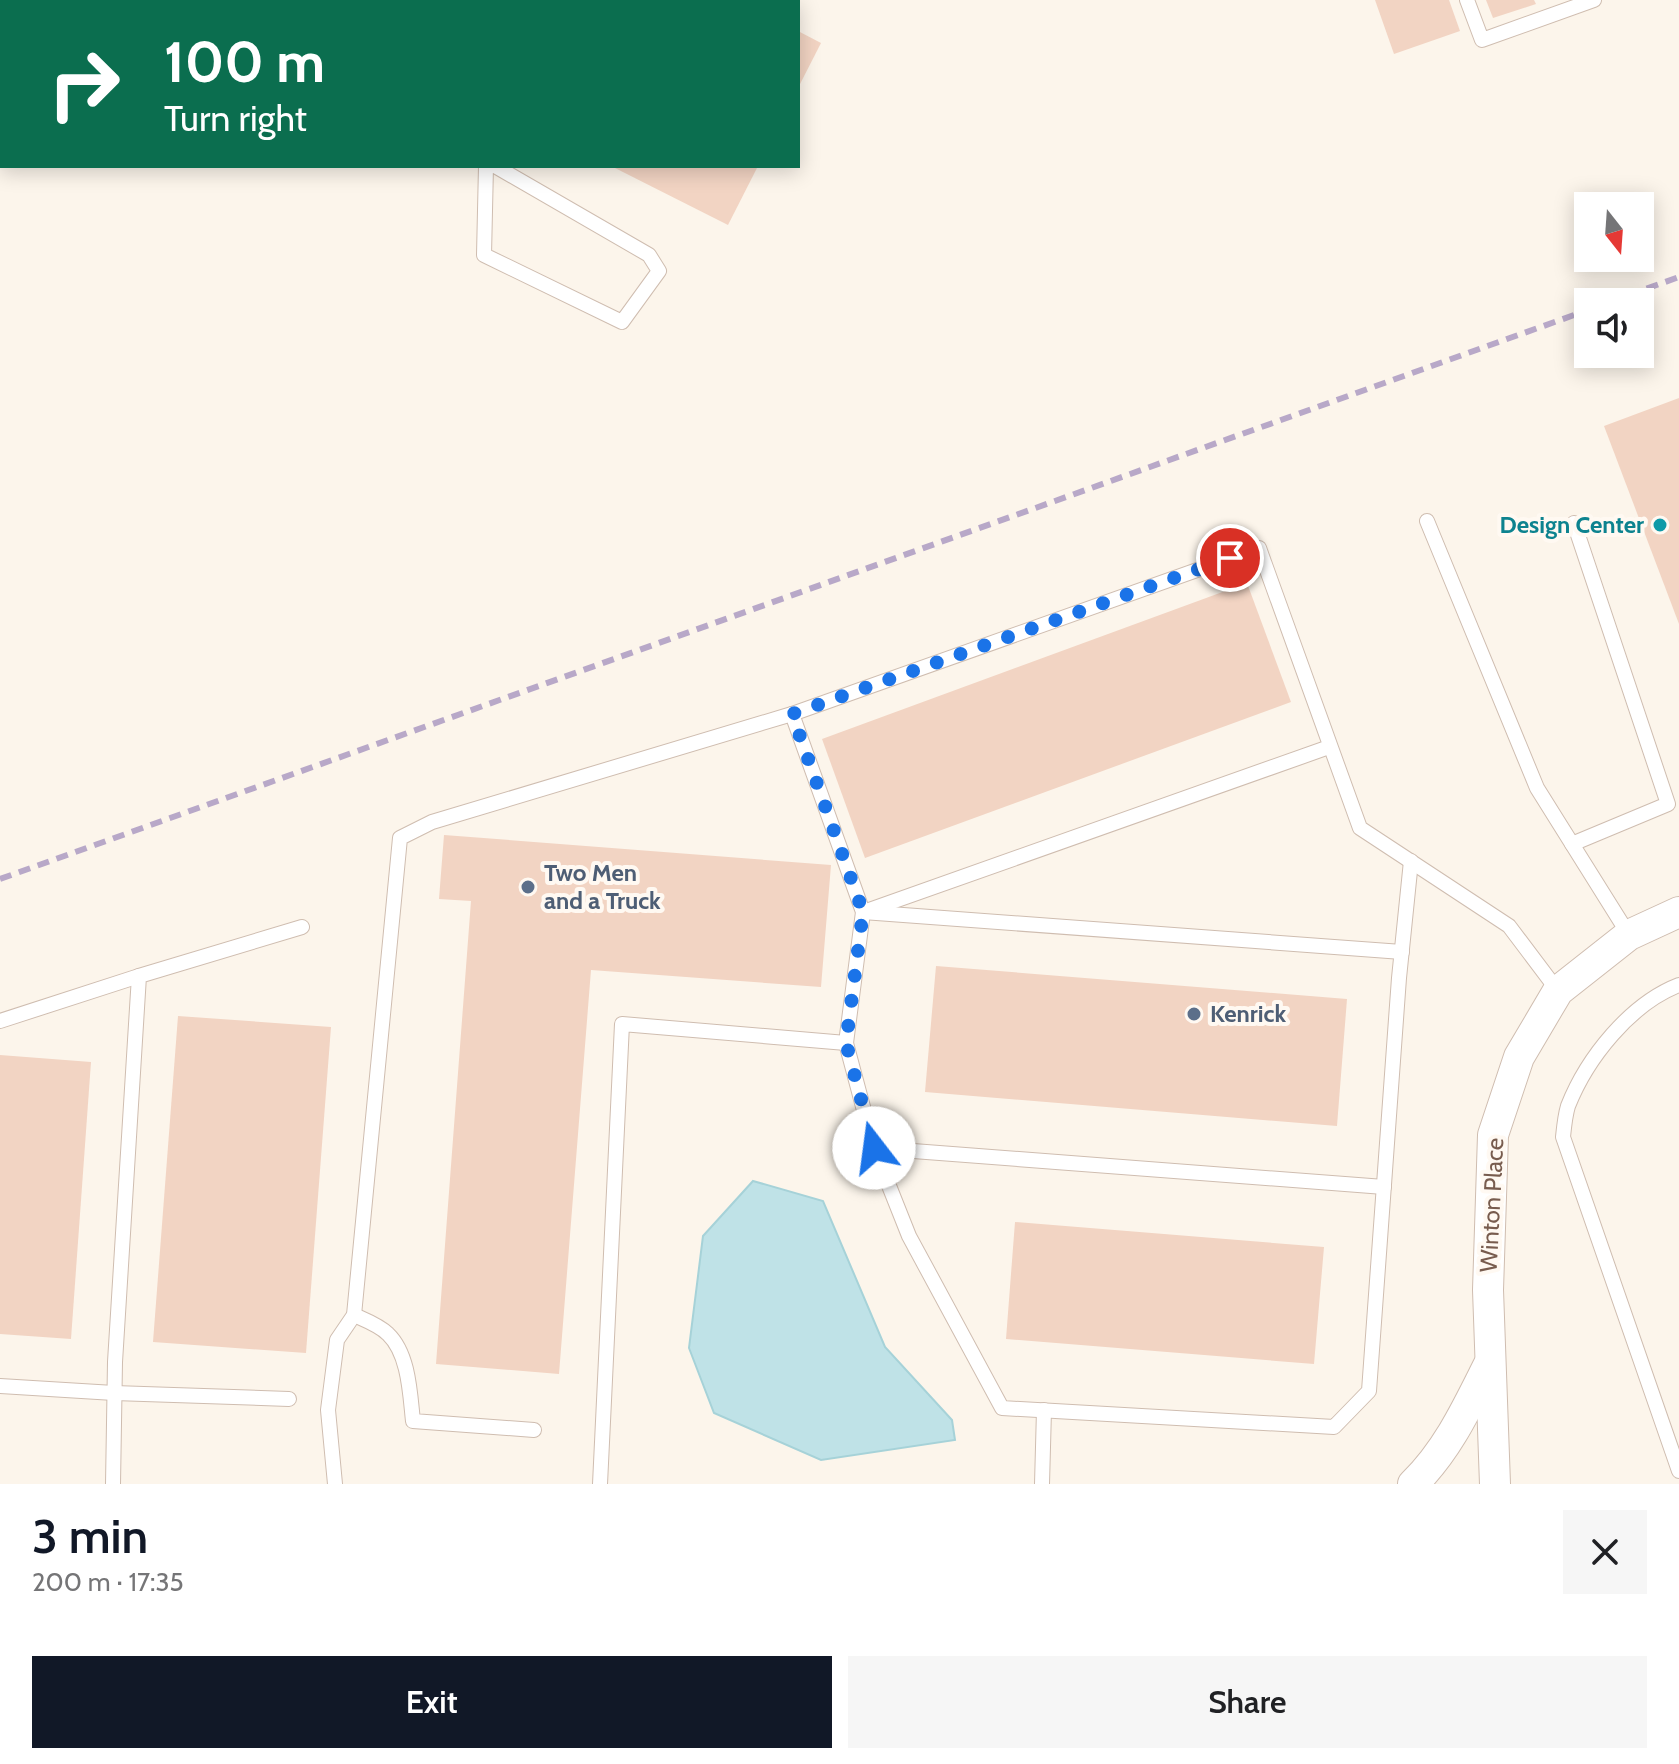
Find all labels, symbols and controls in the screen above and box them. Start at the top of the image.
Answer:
text: 100 m [164,28,325,96]
icon: right [32,32,136,136]
text: Turn right [164,96,307,140]
north arrow [1574,192,1654,272]
map controls [1574,192,1654,368]
button: sound [1574,288,1654,368]
place label: Design Center [1500,510,1644,539]
marker: Design Center [1651,516,1669,534]
pin [1196,524,1264,592]
icon: arrive [1208,536,1252,580]
place label: Two Men and a Truck [544,858,661,915]
marker: Two Men and a Truck [519,878,537,896]
place label: Kenrick [1210,999,1286,1028]
marker: Kenrick [1185,1005,1203,1023]
position arrow [832,1106,916,1190]
street label: Winton Place [1473,1137,1510,1273]
text: 3 min [32,1507,148,1565]
button: close [1563,1510,1647,1594]
text: 200 m · 17:35 [32,1566,184,1598]
button: Exit [32,1656,832,1748]
button: Share [848,1656,1647,1748]

